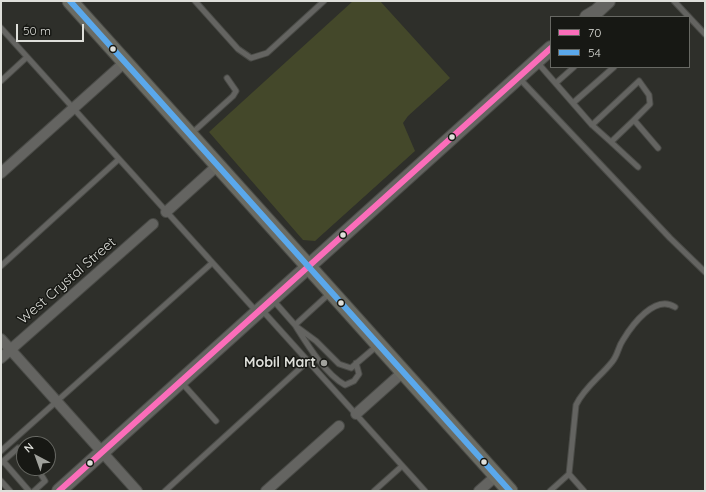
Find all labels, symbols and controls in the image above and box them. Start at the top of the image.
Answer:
scale bar [18,16,86,42]
legend [550,16,690,68]
text: 50 m [23,23,51,38]
text: 70 [588,25,601,40]
unlabelled marker [108,44,118,54]
text: 54 [588,45,601,60]
unlabelled marker [447,132,457,142]
unlabelled marker [338,230,348,240]
street label: West Crystal Street [15,234,119,328]
unlabelled marker [336,298,346,308]
place label: Mobil Mart [244,355,316,371]
marker: Mobil Mart [319,358,329,368]
north arrow [16,436,56,476]
text: N [21,440,36,456]
unlabelled marker [479,457,489,467]
unlabelled marker [85,458,95,468]

